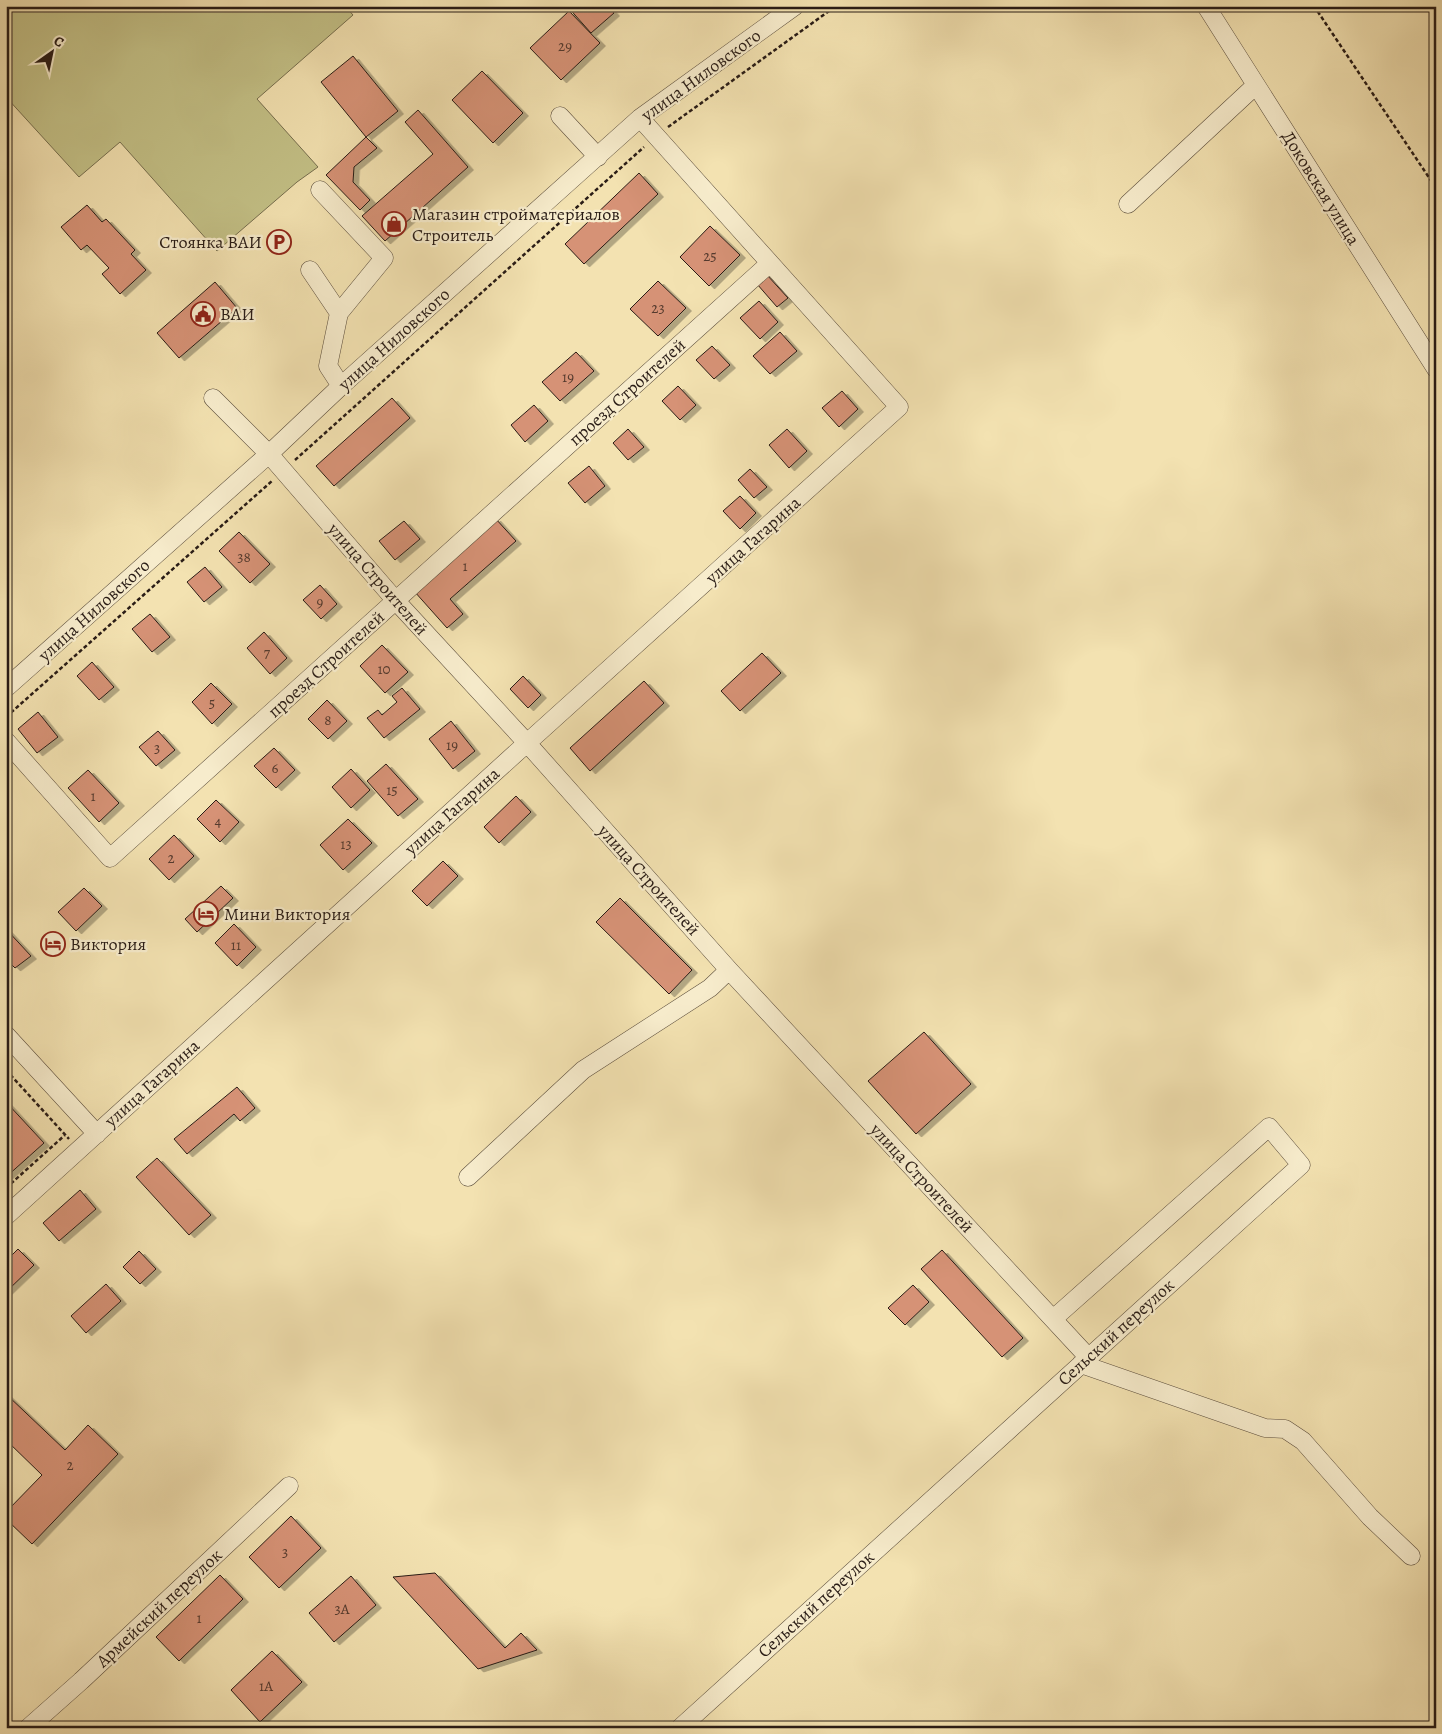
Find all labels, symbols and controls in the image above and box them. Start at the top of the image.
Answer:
street label: улица Ниловского [635,23,766,127]
north arrow [28,28,78,78]
text: С [50,31,68,52]
house number: 29 [558,36,572,56]
street label: Доковская улица [1276,126,1366,250]
place label: Магазин стройматериалов Строитель [412,202,620,247]
shop icon: Магазин стройматериалов Строитель [381,211,407,237]
parking icon: Стоянка ВАИ [266,229,292,255]
place label: Стоянка ВАИ [159,230,262,254]
house number: 25 [703,246,717,266]
street label: улица Ниловского [332,282,455,396]
house number: 23 [651,298,665,318]
public building icon: ВАИ [190,301,216,327]
place label: ВАИ [220,302,255,326]
street label: проезд Строителей [563,333,691,451]
house number: 19 [562,367,574,387]
street label: улица Гагарина [700,490,806,590]
street label: улица Строителей [322,517,434,640]
house number: 38 [237,547,251,567]
street label: улица Ниловского [32,553,155,667]
house number: 1 [462,556,468,576]
house number: 9 [317,592,324,612]
street label: проезд Строителей [262,605,390,723]
house number: 7 [264,643,271,663]
house number: 10 [377,659,391,679]
house number: 5 [209,693,215,713]
house number: 8 [324,710,332,730]
house number: 19 [446,735,458,755]
house number: 3 [154,738,160,758]
house number: 6 [272,758,279,778]
street label: улица Гагарина [399,761,505,861]
house number: 15 [386,780,398,800]
house number: 1 [90,786,96,806]
house number: 4 [215,811,222,831]
street label: улица Строителей [592,819,705,941]
house number: 13 [340,834,352,854]
house number: 2 [167,848,175,868]
hotel icon: Мини Виктория [193,901,219,927]
place label: Мини Виктория [224,902,350,926]
hotel icon: Виктория [40,931,66,957]
place label: Виктория [70,932,146,956]
house number: 11 [231,935,241,955]
street label: улица Гагарина [99,1033,205,1133]
street label: улица Строителей [864,1117,979,1238]
street label: Сельский переулок [1052,1273,1180,1391]
house number: 2 [66,1455,74,1475]
house number: 3 [282,1542,288,1562]
street label: Армейский переулок [90,1543,227,1673]
street label: Сельский переулок [752,1545,880,1663]
house number: 3А [334,1599,350,1619]
house number: 1 [196,1608,202,1628]
house number: 1А [259,1676,273,1696]

